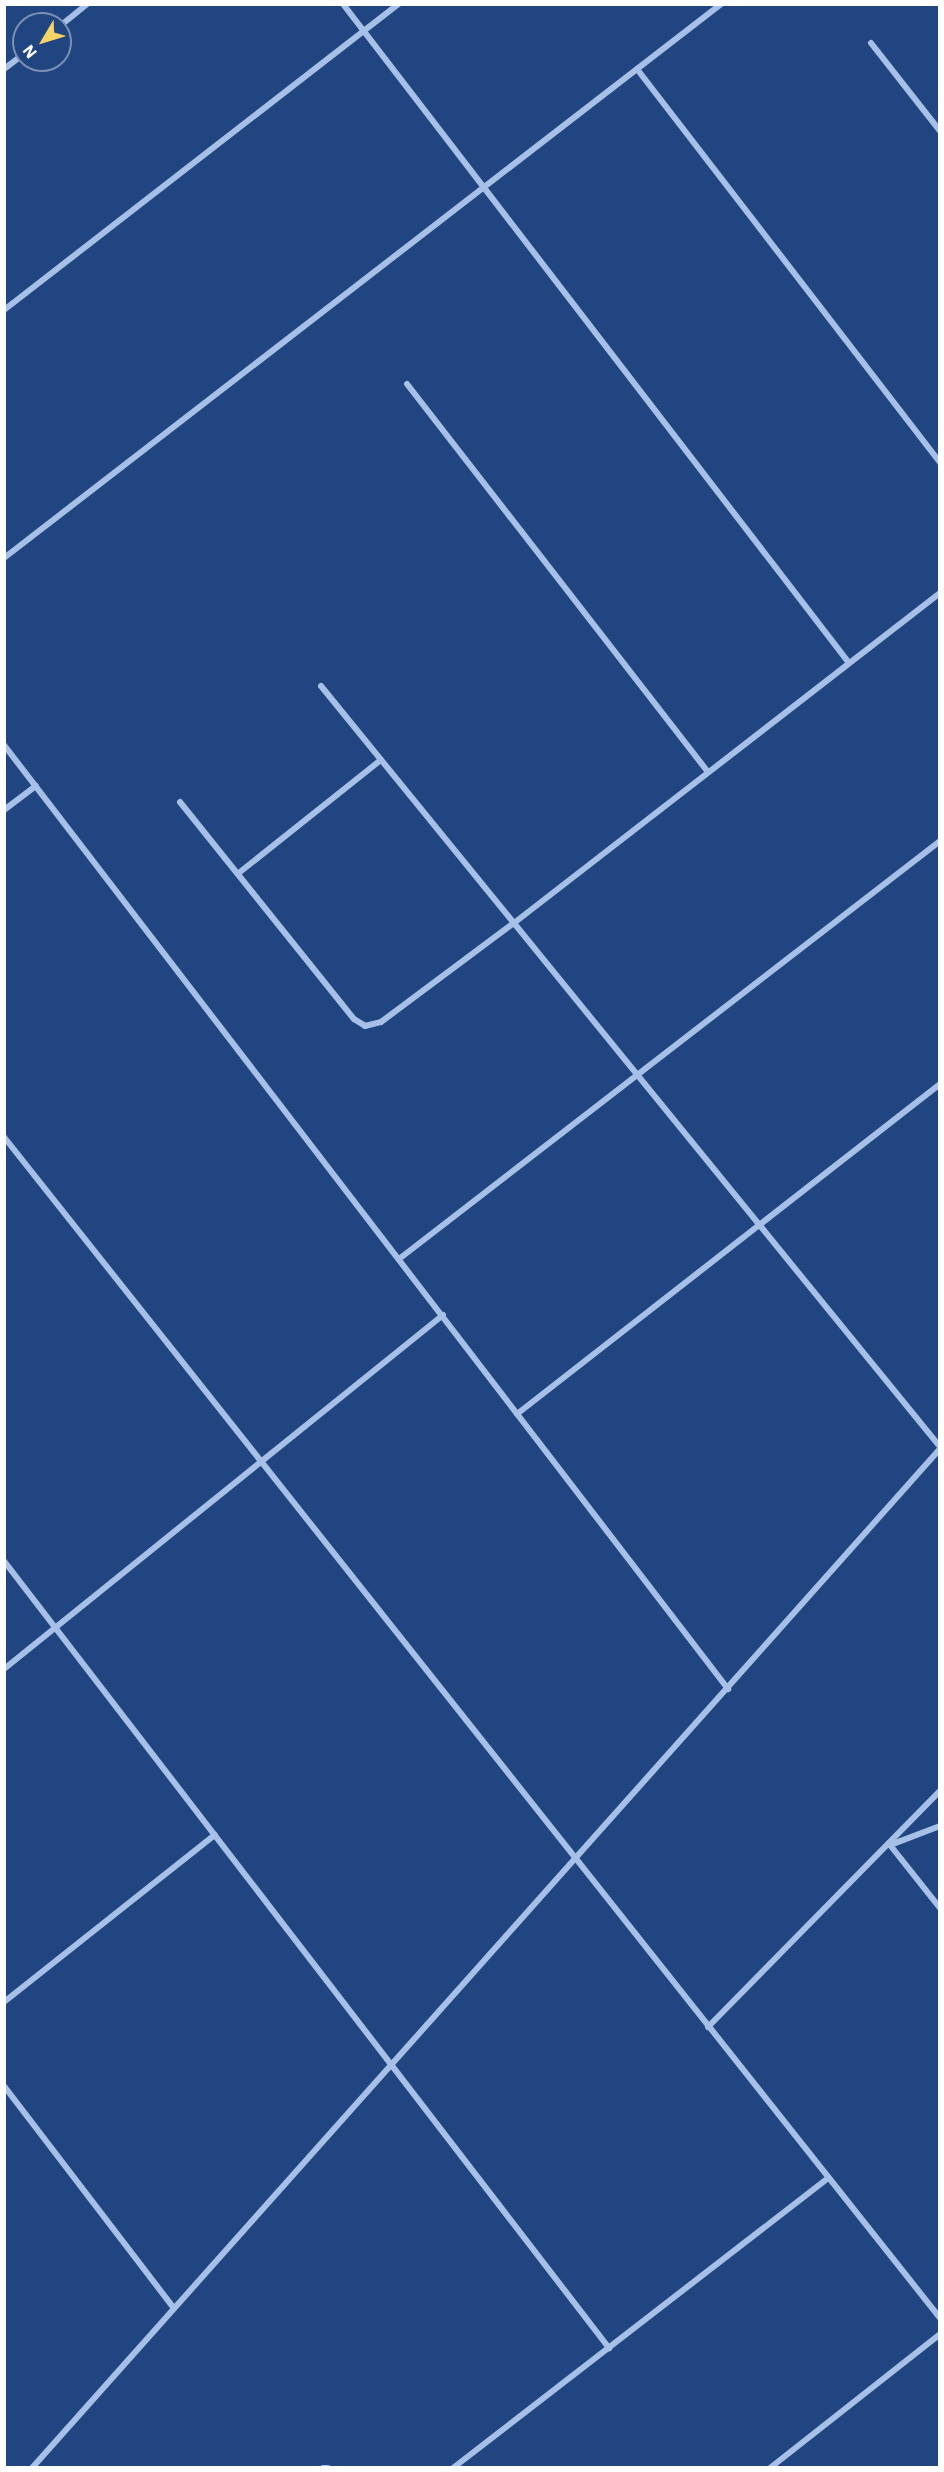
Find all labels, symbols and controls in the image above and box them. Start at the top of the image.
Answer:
north arrow [12,12,72,72]
text: N [18,41,41,63]

